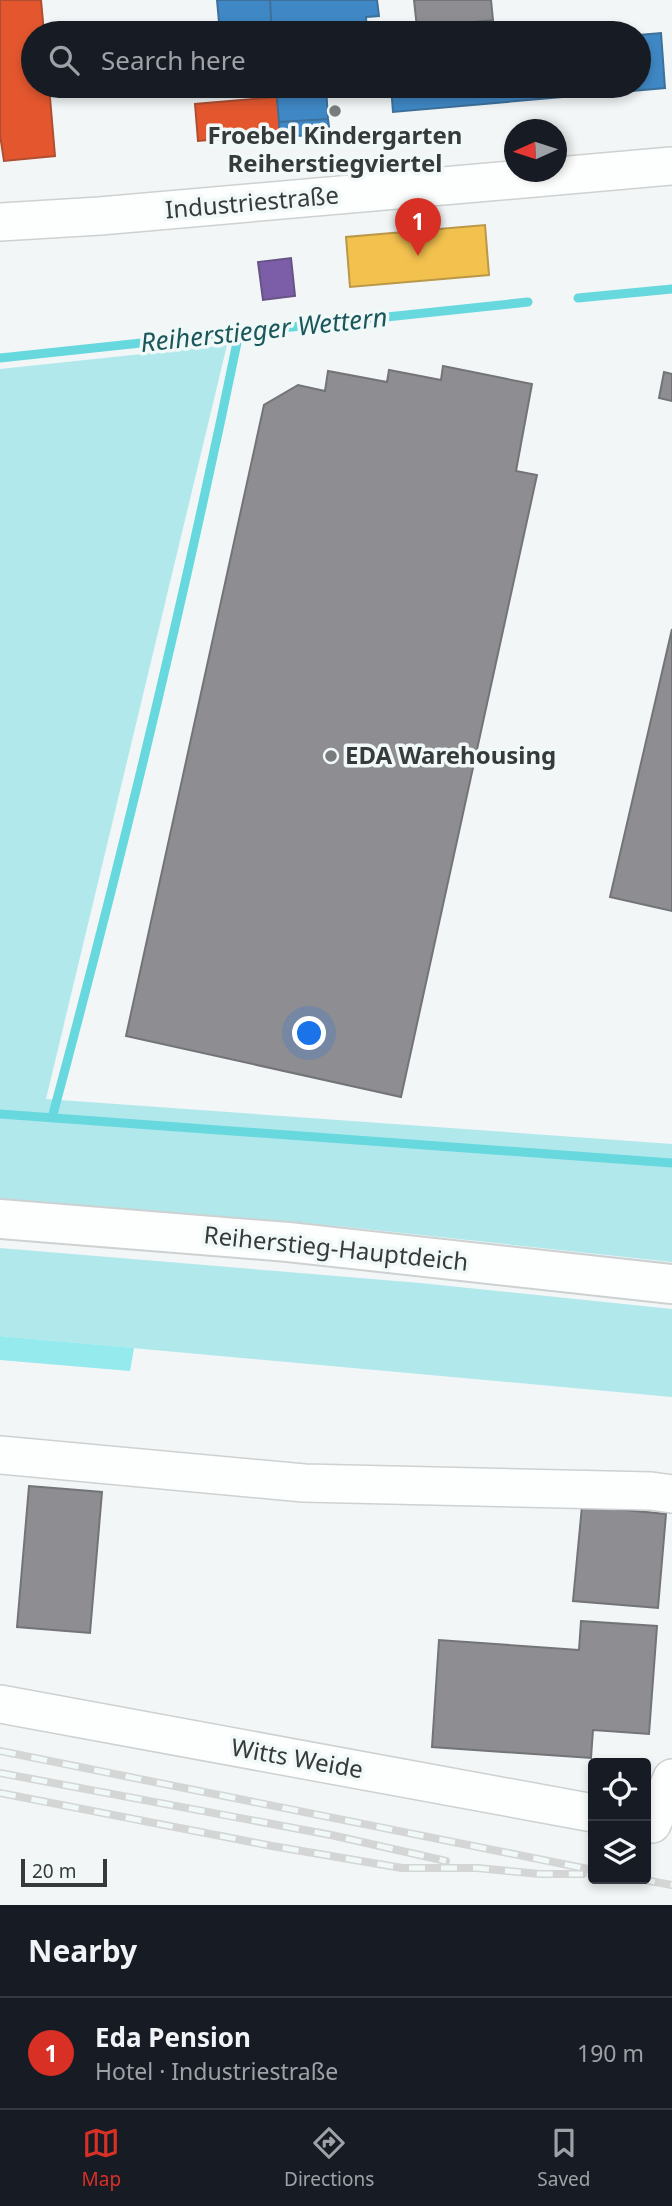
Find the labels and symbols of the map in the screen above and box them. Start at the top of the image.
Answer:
marker: Froebel Kindergarten Reiherstiegviertel [327,103,343,119]
place label: Froebel Kindergarten Reiherstiegviertel [208,118,462,179]
north arrow [504,119,567,182]
street label: Industriestraße [164,177,340,226]
pin: 1 [395,198,441,256]
water label: Reiherstieger Wettern [139,298,389,360]
place label: EDA Warehousing [345,738,556,771]
marker: EDA Warehousing [323,748,339,764]
your location [292,1016,326,1050]
street label: Reiherstieg-Hauptdeich [202,1217,470,1278]
street label: Witts Weide [229,1730,366,1785]
scale bar [21,1856,107,1888]

